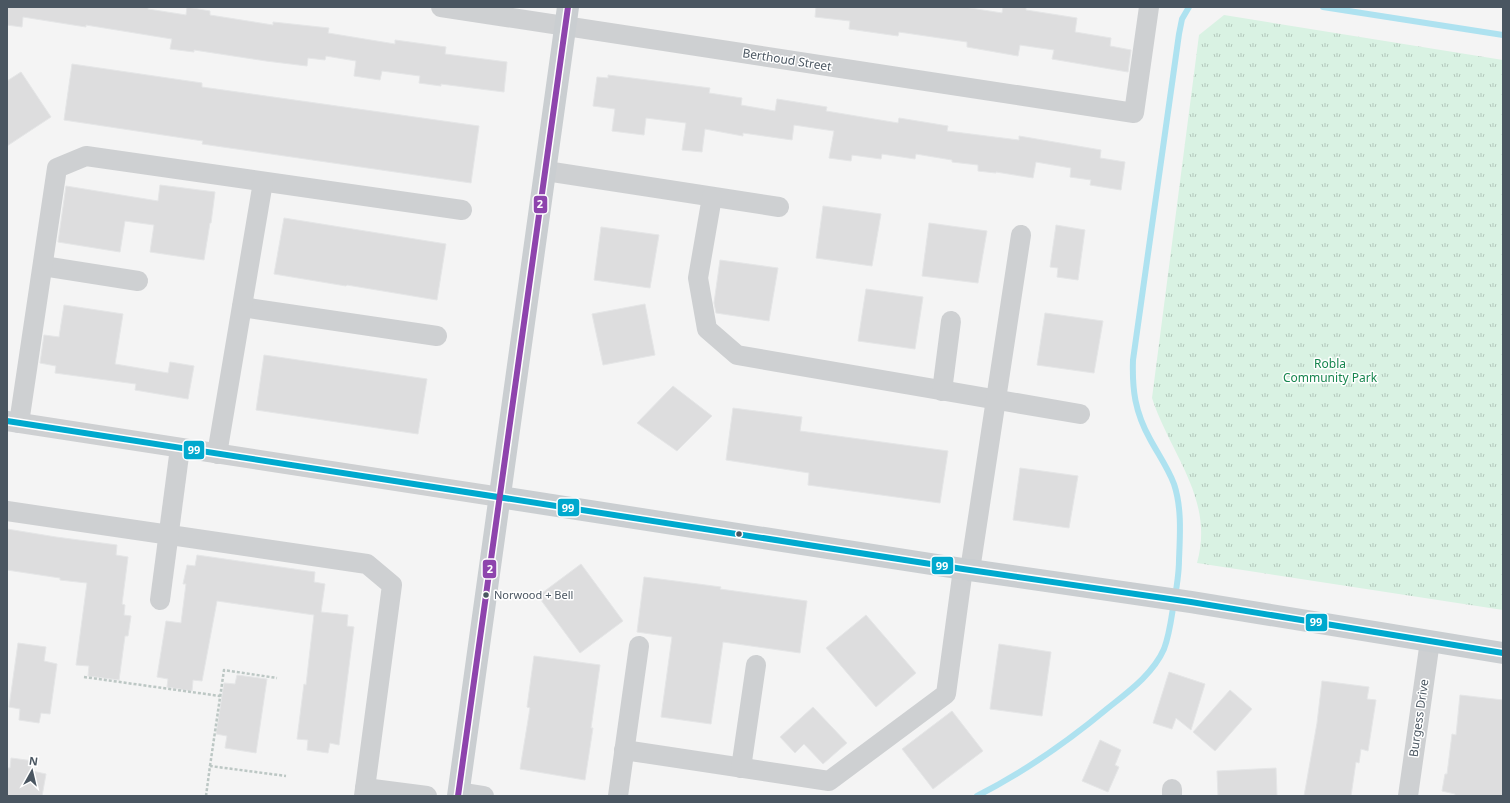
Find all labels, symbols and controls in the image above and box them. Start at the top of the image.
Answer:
street label: Berthoud Street [741,44,833,75]
line badge: 2 [533,195,548,214]
text: 2 [537,196,543,211]
park label: Robla Community Park [1283,355,1378,386]
line badge: 99 [183,440,205,460]
text: 99 [188,442,200,457]
line badge: 99 [557,498,580,517]
text: 99 [562,500,574,515]
unlabelled marker [734,529,744,539]
line badge: 99 [931,556,954,575]
text: 99 [936,558,948,573]
line badge: 2 [482,559,497,579]
text: 2 [487,561,493,576]
place label: Norwood + Bell [494,587,573,602]
marker: Norwood + Bell [481,590,491,600]
line badge: 99 [1305,613,1328,632]
text: 99 [1310,614,1322,629]
street label: Burgess Drive [1405,678,1432,758]
north arrow [12,751,52,791]
text: N [28,753,39,769]

